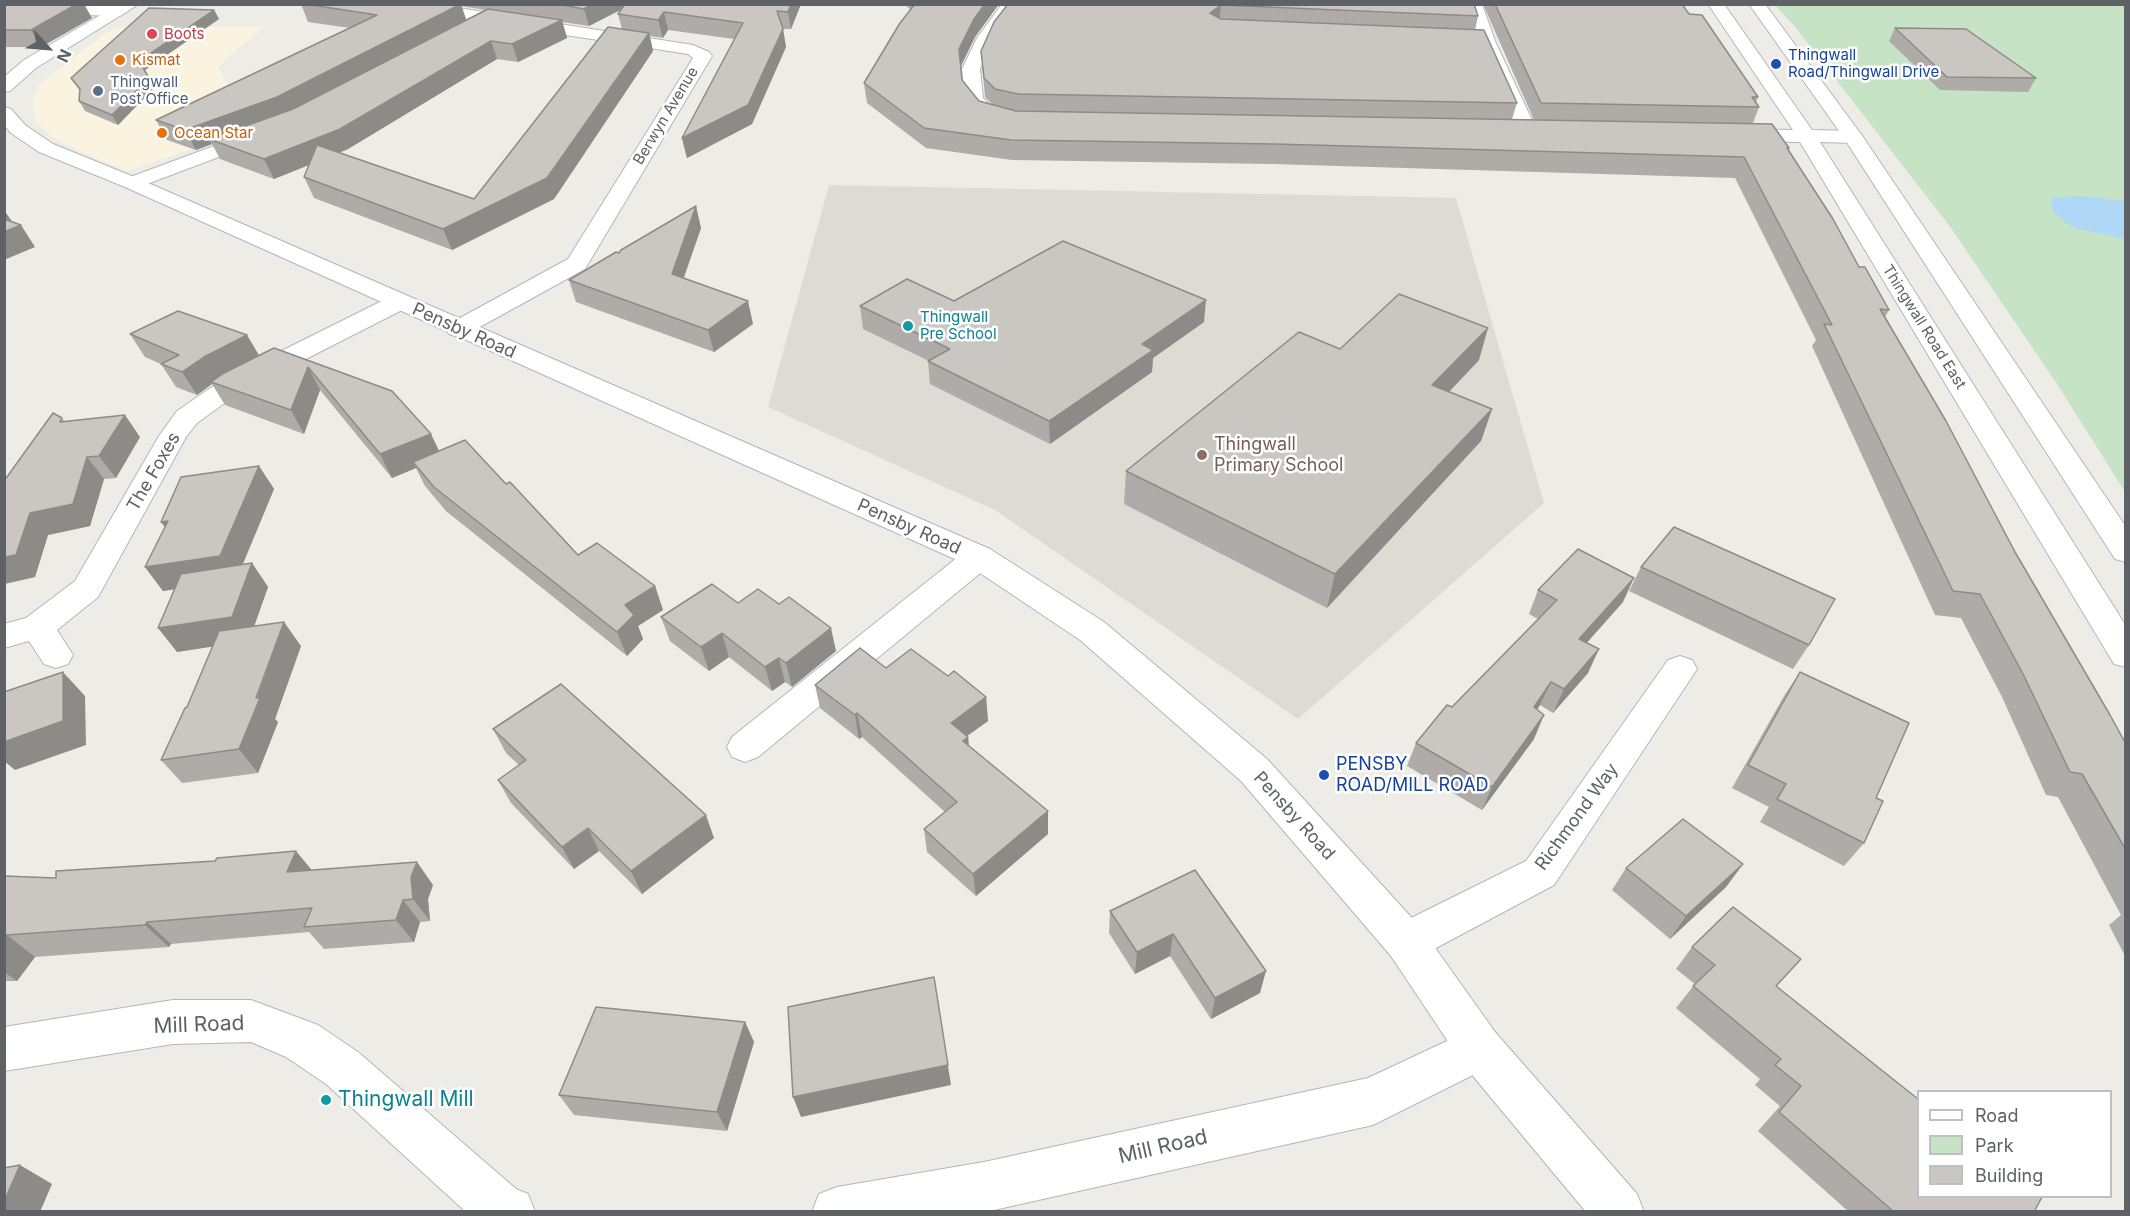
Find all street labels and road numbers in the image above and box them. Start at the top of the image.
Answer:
street label: Berwyn Avenue [630,64,702,168]
street label: Thingwall Road East [1878,262,1970,392]
street label: Pensby Road [409,298,519,364]
street label: The Foxes [123,429,185,515]
street label: Pensby Road [854,494,964,560]
street label: Richmond Way [1531,759,1623,875]
street label: Pensby Road [1249,767,1339,865]
street label: Mill Road [153,1011,245,1039]
street label: Mill Road [1116,1125,1210,1169]

